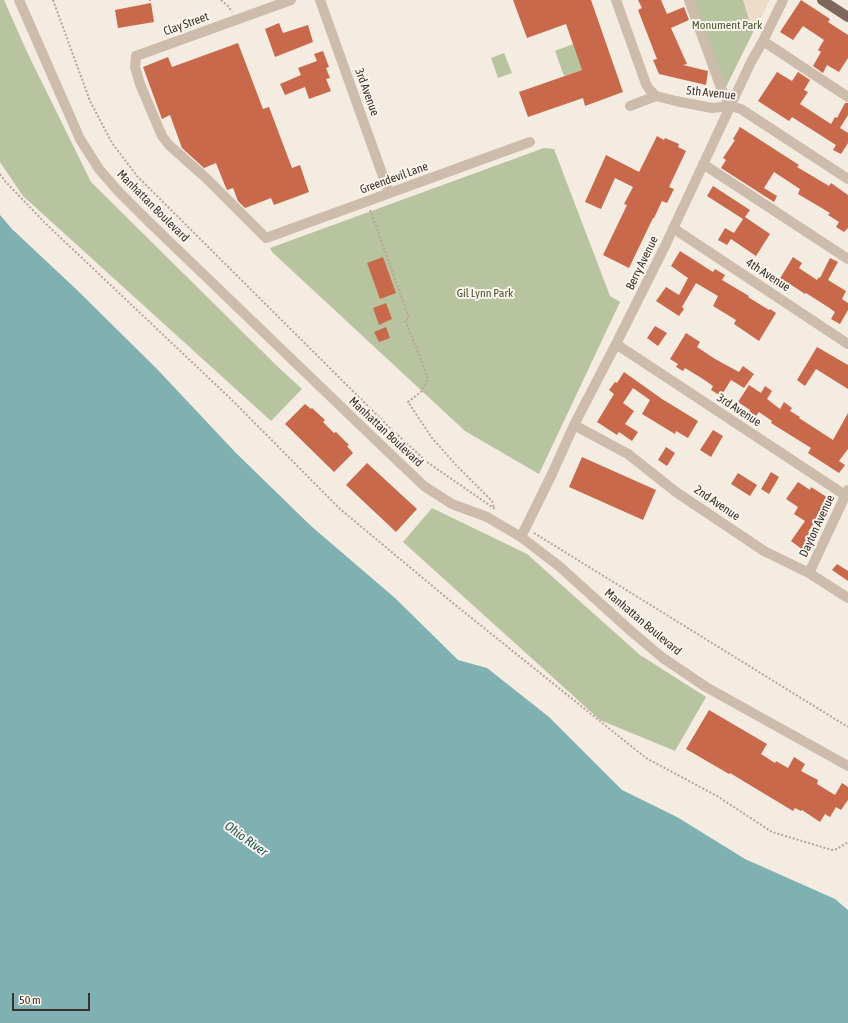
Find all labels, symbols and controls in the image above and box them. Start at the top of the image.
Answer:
street label: Clay Street [161,9,211,39]
park label: Monument Park [692,18,762,32]
street label: 3rd Avenue [352,66,382,118]
street label: 5th Avenue [685,83,737,103]
street label: Greendevil Lane [358,159,430,197]
street label: Manhattan Boulevard [114,167,192,245]
street label: Berry Avenue [623,234,661,292]
street label: 4th Avenue [743,255,793,295]
park label: Gil Lynn Park [457,286,513,300]
street label: 3rd Avenue [714,390,764,430]
street label: Manhattan Boulevard [346,394,426,470]
street label: 2nd Avenue [691,482,743,524]
street label: Dayton Avenue [796,493,838,559]
street label: Manhattan Boulevard [602,586,684,658]
water label: Ohio River [222,818,270,860]
scale bar [14,985,92,1011]
text: 50 m [19,993,41,1007]

